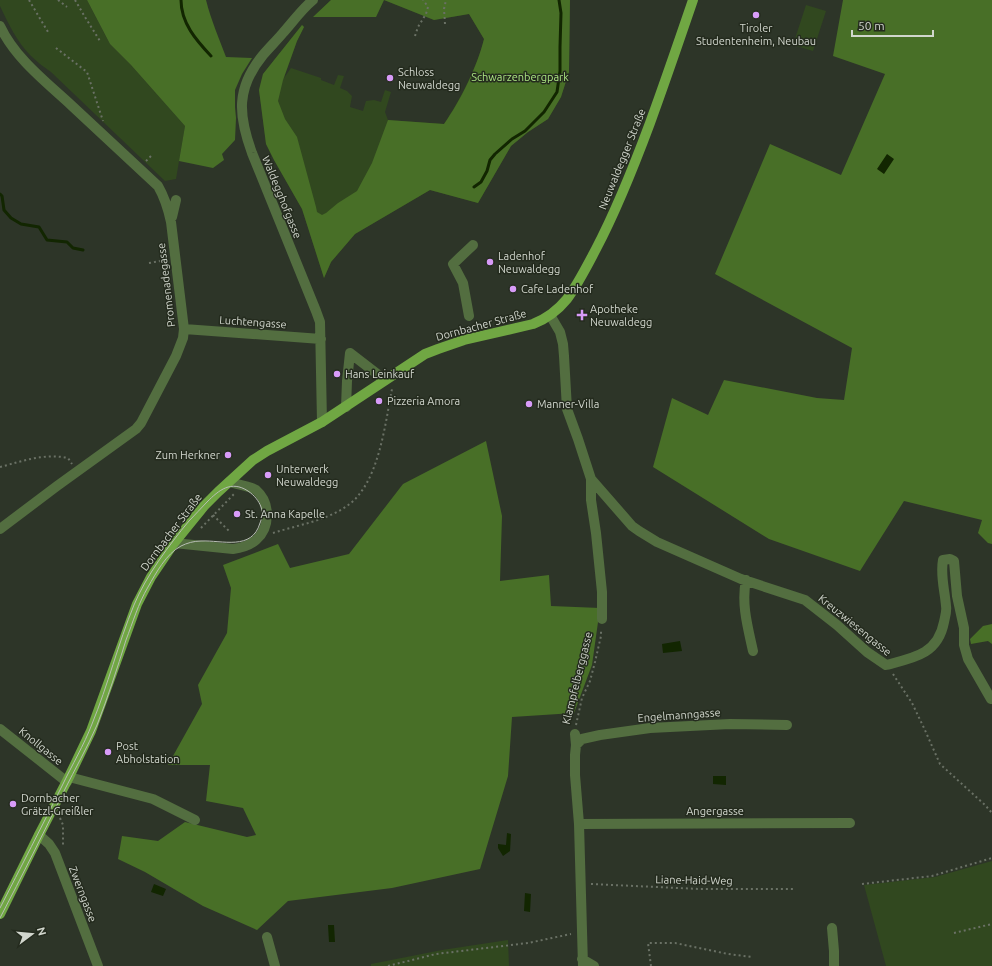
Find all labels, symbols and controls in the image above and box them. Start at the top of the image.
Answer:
marker: Tiroler Studentenheim, Neubau [751,10,761,20]
scale bar [852,12,933,38]
text: 50 m [858,19,885,32]
place label: Tiroler Studentenheim, Neubau [696,22,816,47]
place label: Schloss Neuwaldegg [398,66,460,91]
park label: Schwarzenbergpark [471,71,569,83]
marker: Schloss Neuwaldegg [385,73,395,83]
street label: Neuwaldegger Straße [596,107,648,211]
street label: Waldegghofgasse [260,154,304,240]
street label: Promenadegasse [155,242,177,328]
place label: Ladenhof Neuwaldegg [498,250,560,275]
marker: Ladenhof Neuwaldegg [485,257,495,267]
place label: Cafe Ladenhof [521,283,594,295]
marker: Cafe Ladenhof [508,284,518,294]
place label: Apotheke Neuwaldegg [590,303,652,328]
street label: Dornbacher Straße [434,307,528,343]
marker: Apotheke Neuwaldegg [577,310,587,320]
street label: Luchtengasse [219,314,287,330]
place label: Hans Leinkauf [345,368,415,380]
marker: Hans Leinkauf [332,369,342,379]
place label: Pizzeria Amora [387,395,460,407]
marker: Pizzeria Amora [374,396,384,406]
place label: Manner-Villa [537,398,599,410]
marker: Manner-Villa [524,399,534,409]
place label: Zum Herkner [156,449,221,461]
marker: Zum Herkner [223,450,233,460]
place label: Unterwerk Neuwaldegg [276,463,338,488]
marker: Unterwerk Neuwaldegg [263,470,273,480]
street label: Dornbacher Straße [138,491,204,573]
place label: St. Anna Kapelle [245,508,325,520]
marker: St. Anna Kapelle [232,509,242,519]
street label: Kreuzwiesengasse [816,592,894,658]
street label: Klampfelberggasse [560,630,594,726]
street label: Engelmanngasse [637,706,721,724]
street label: Knollgasse [17,725,65,767]
place label: Post Abholstation [116,740,180,765]
marker: Post Abholstation [103,747,113,757]
place label: Dornbacher Grätzl-Greißler [21,792,94,817]
marker: Dornbacher Grätzl-Greißler [8,799,18,809]
street label: Angergasse [686,805,744,817]
street label: Zwerngasse [67,864,99,924]
street label: Liane-Haid-Weg [655,873,733,887]
north arrow [12,914,52,954]
text: N [35,926,49,937]

